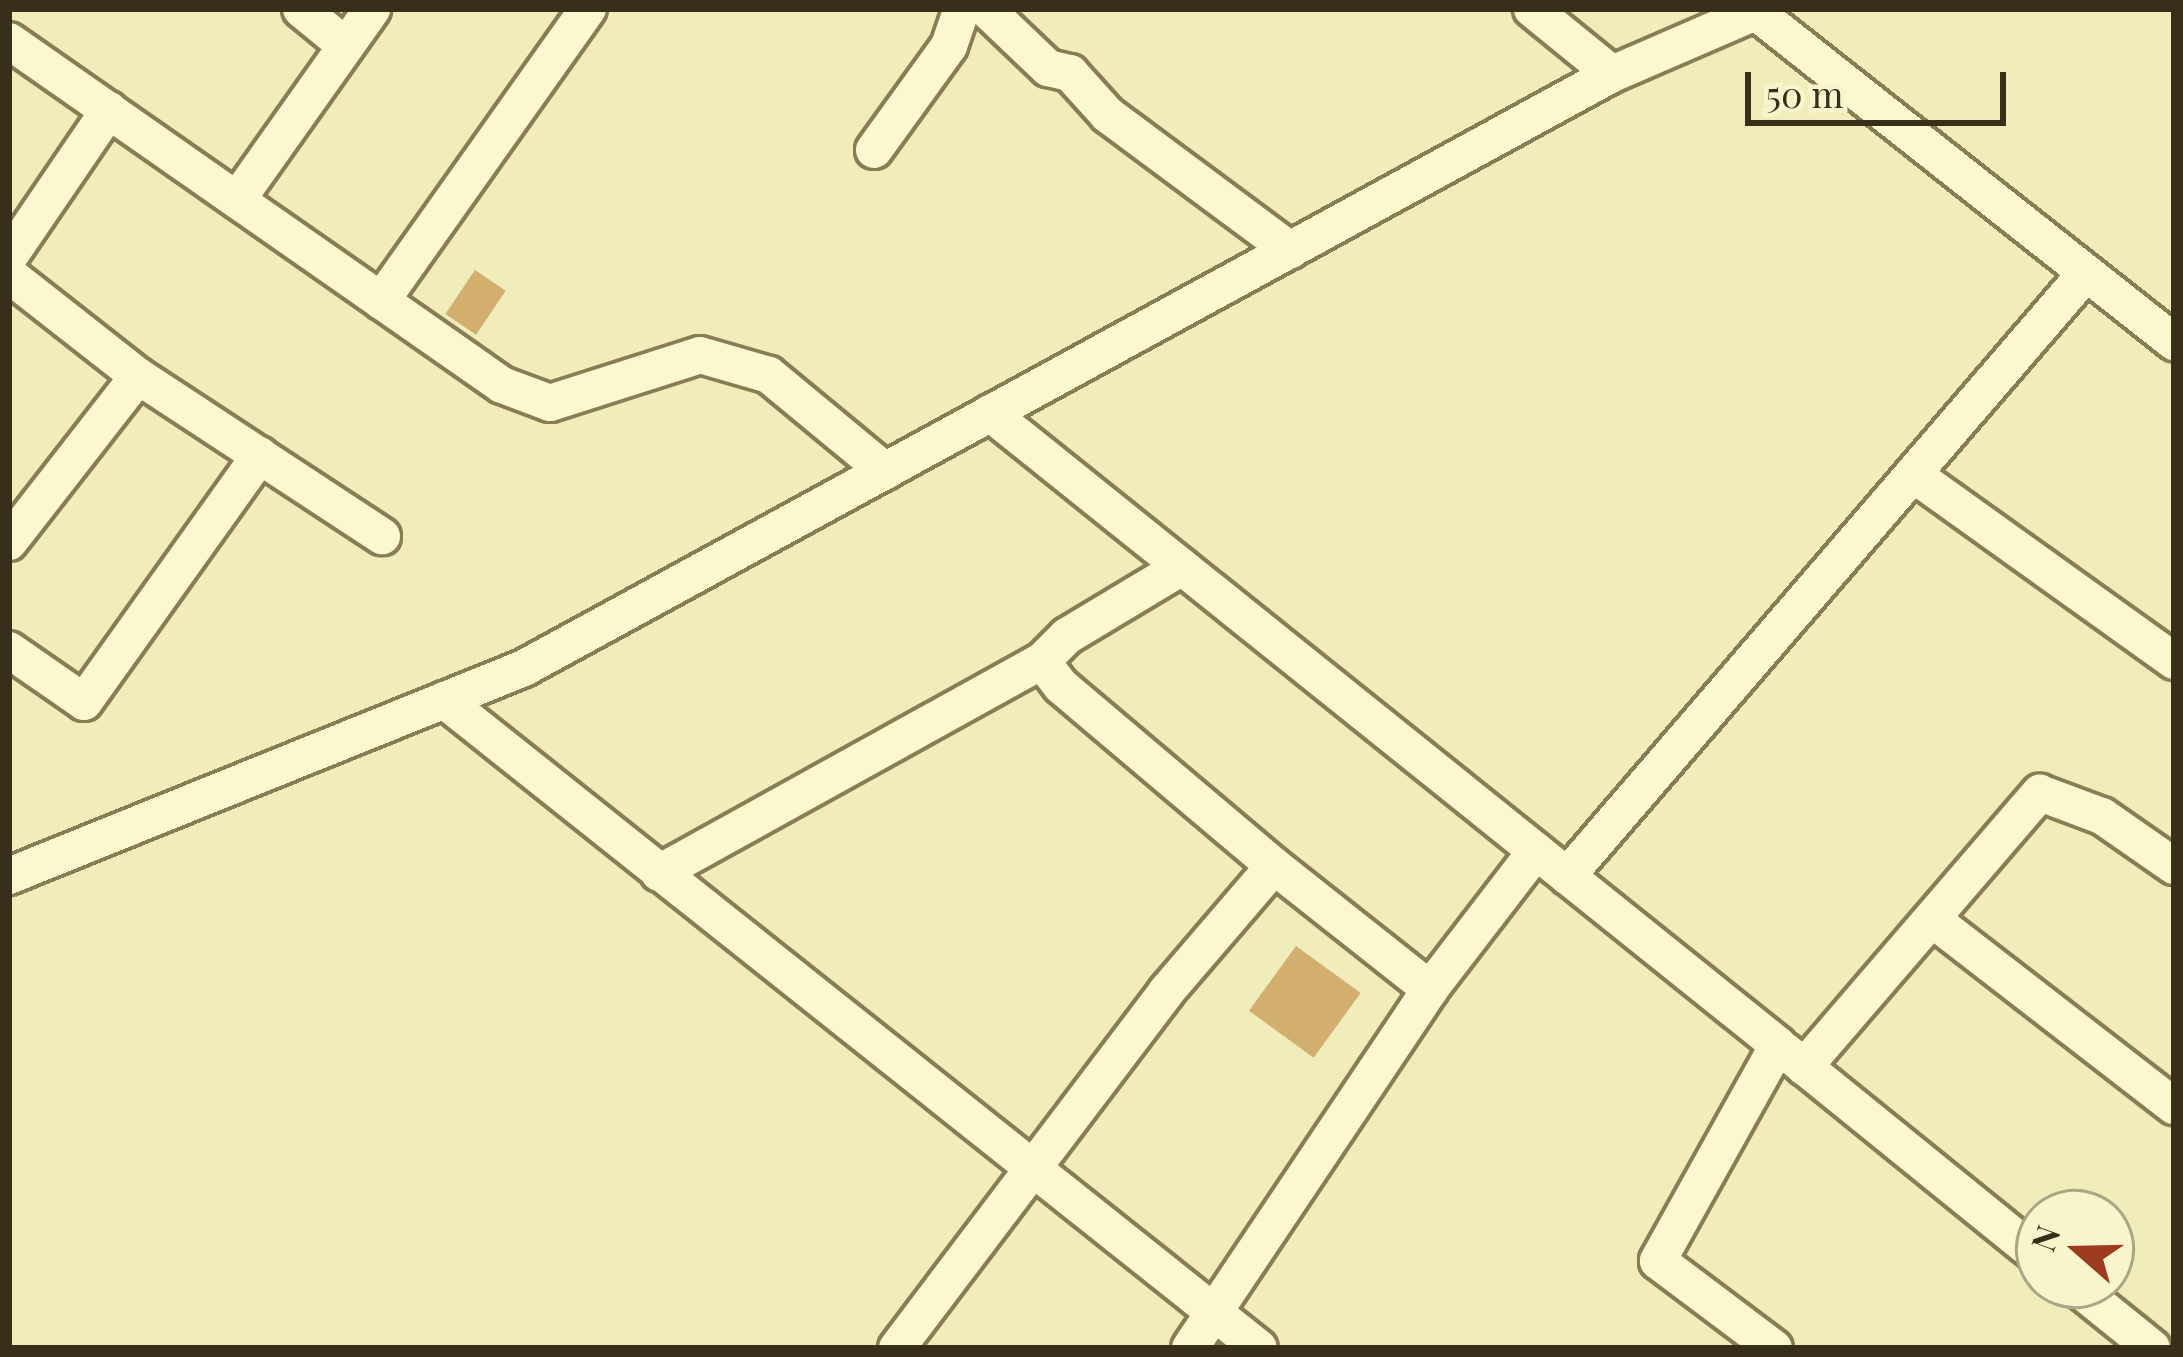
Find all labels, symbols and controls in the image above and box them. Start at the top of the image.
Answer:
scale bar [1751,48,2012,122]
text: 50 m [1766,69,1843,117]
north arrow [2015,1189,2135,1309]
text: N [2019,1219,2069,1256]

